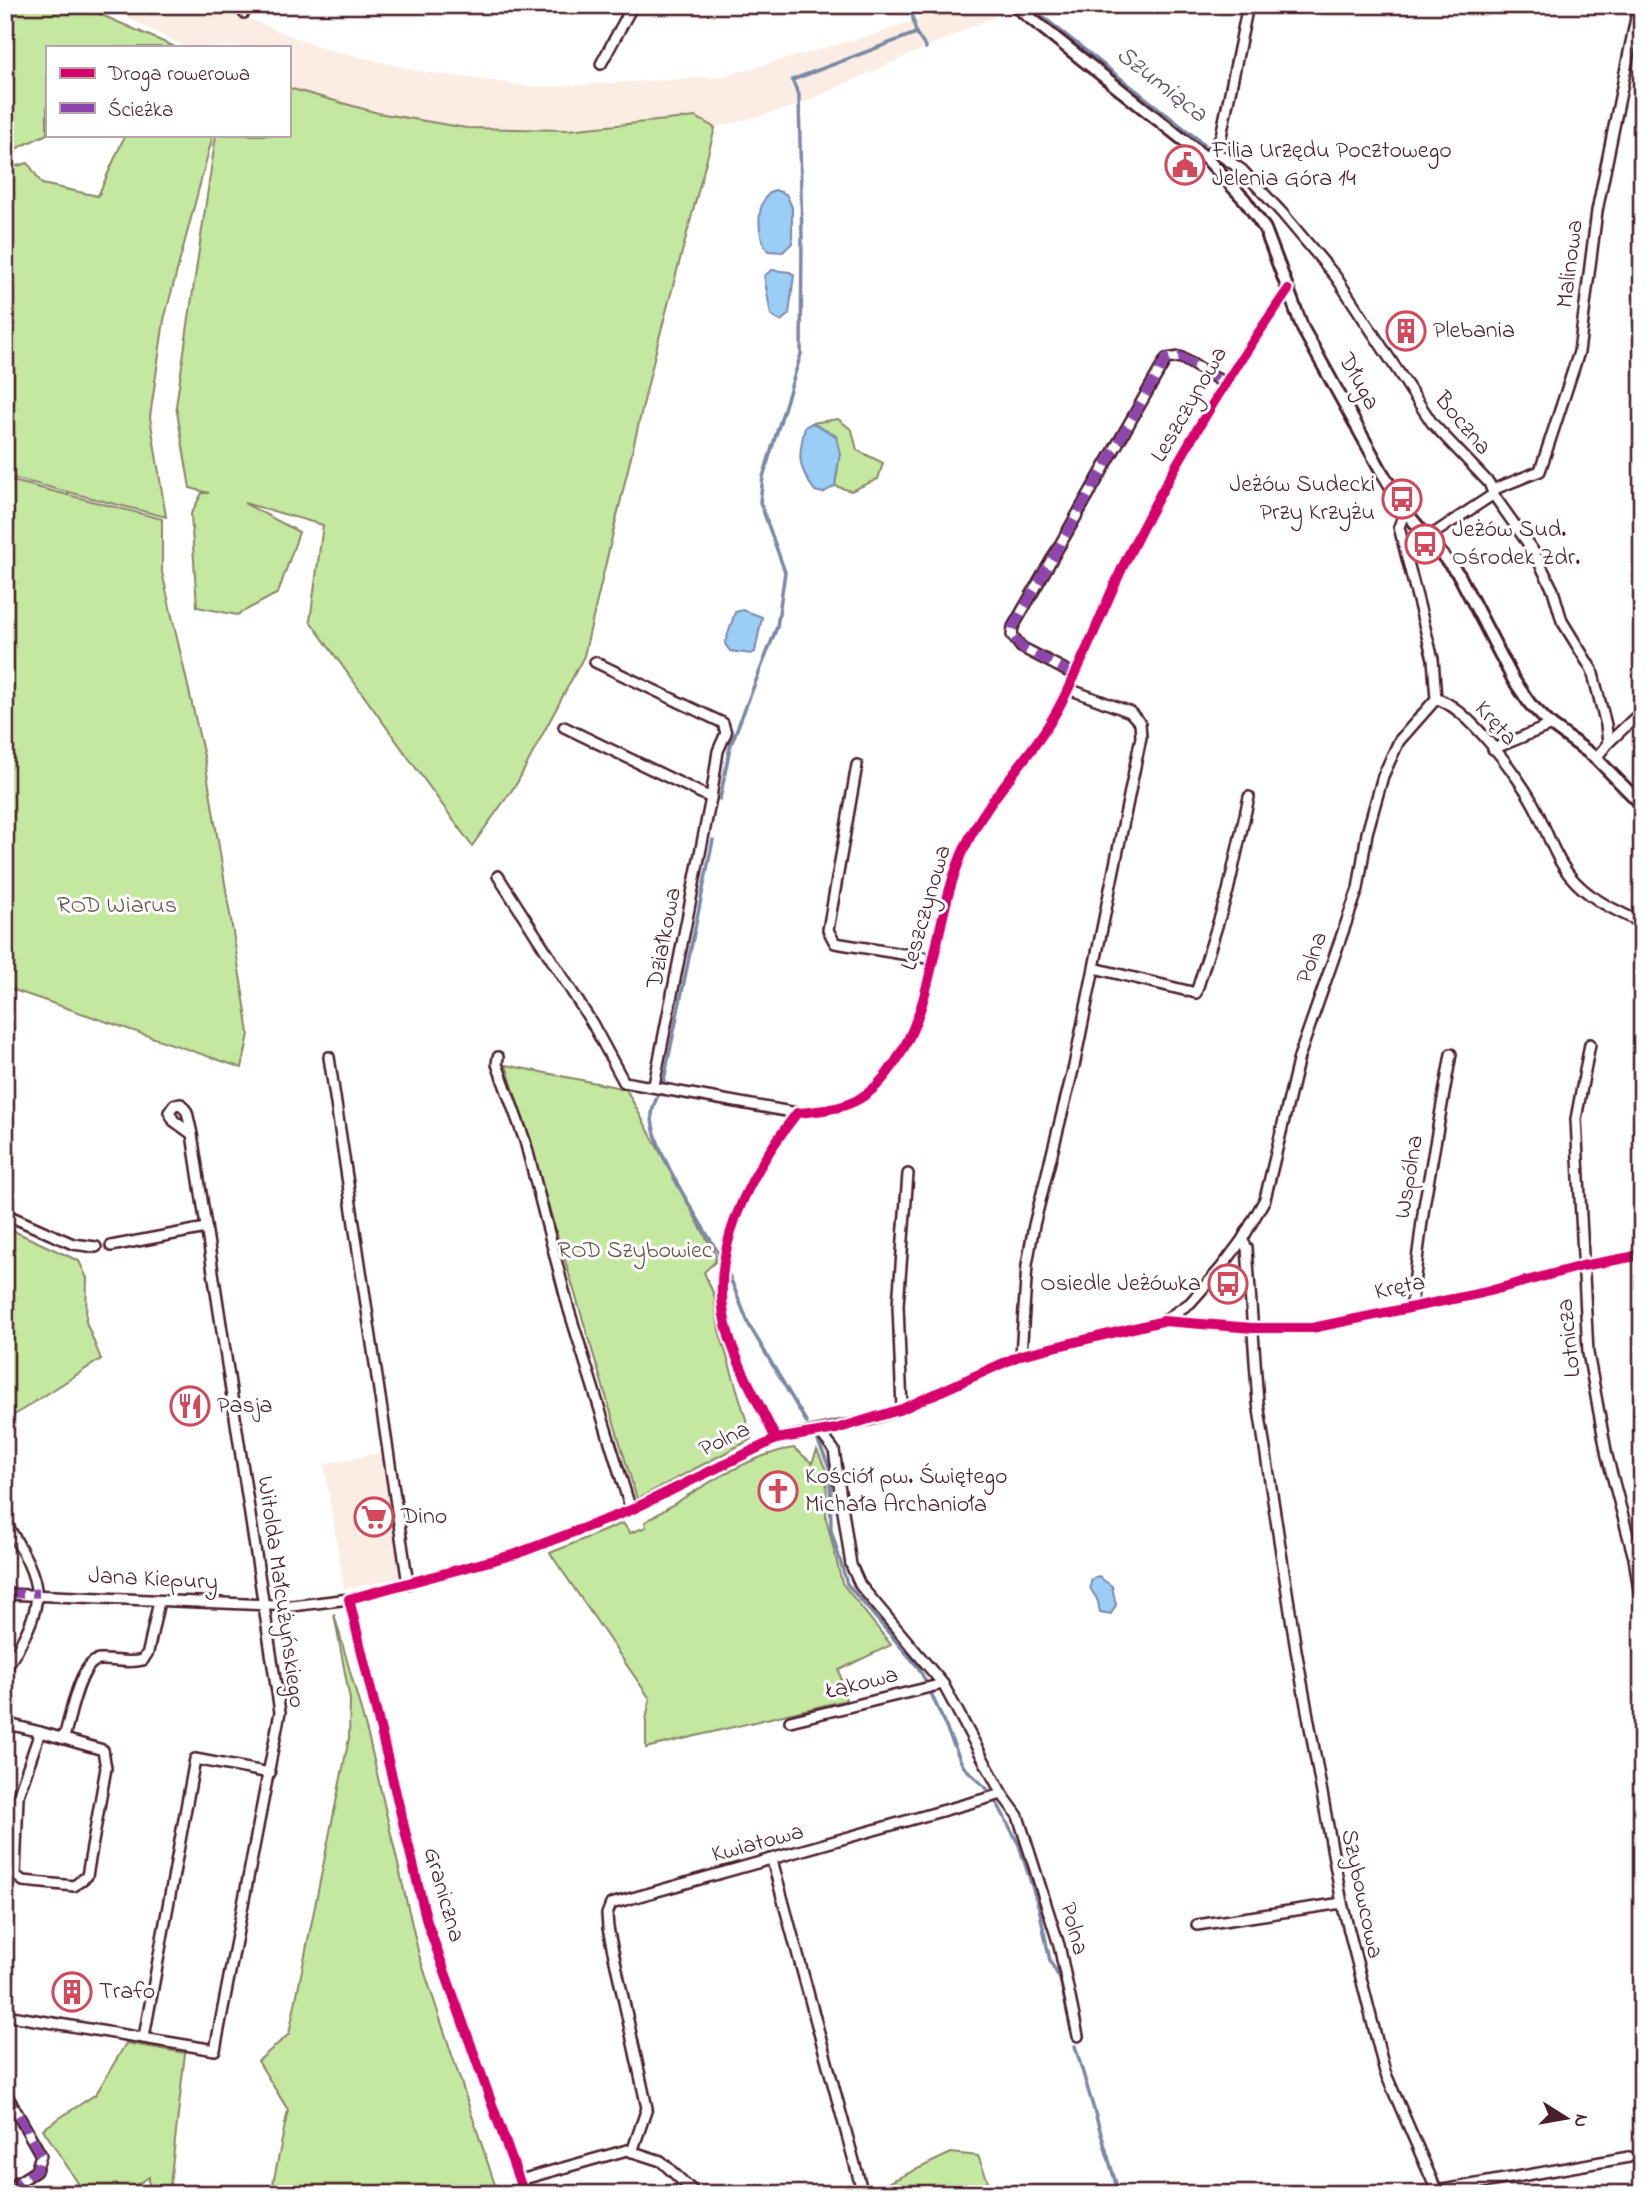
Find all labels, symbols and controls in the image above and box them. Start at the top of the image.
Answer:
water label: Szumiąca [1107,37,1216,133]
legend [46,46,290,136]
text: Droga rowerowa [107,60,250,92]
text: Ścieżka [108,96,173,126]
place label: Filia Urzędu Pocztowego Jelenia Góra 14 [1211,134,1452,197]
public building icon: Filia Urzędu Pocztowego Jelenia Góra 14 [1164,144,1206,186]
street label: Malinowa [1548,218,1594,310]
building icon: Plebania [1385,310,1427,352]
place label: Plebania [1433,314,1515,349]
street label: Leszczynowa [1143,340,1238,470]
street label: Długa [1328,346,1388,417]
street label: Boczna [1424,384,1499,464]
place label: Jeżów Sudecki Przy Krzyżu [1229,468,1375,532]
bus stop icon: Jeżów Sudecki Przy Krzyżu [1381,478,1423,520]
place label: Jeżów Sud. Ośrodek Zdr. [1452,513,1580,576]
bus stop icon: Jeżów Sud. Ośrodek Zdr. [1404,523,1446,565]
street label: Kręta [1465,693,1525,755]
street label: Leszczynowa [892,841,963,975]
street label: Działkowa [638,885,692,992]
park label: ROD Wiarus [57,889,177,924]
street label: Polna [1288,927,1338,989]
street label: Wspólna [1386,1133,1434,1221]
park label: ROD Szybowiec [558,1234,713,1270]
bus stop icon: Osiedle Jeżówka [1207,1263,1249,1305]
street label: Kręta [1371,1266,1429,1310]
place label: Osiedle Jeżówka [1040,1267,1201,1302]
street label: Lotnicza [1548,1297,1592,1379]
restaurant icon: Pasja [169,1385,211,1427]
place label: Pasja [217,1389,272,1424]
street label: Polna [693,1413,757,1467]
place label: Kościół pw. Świętego Michała Archanioła [805,1460,1008,1523]
church icon: Kościół pw. Świętego Michała Archanioła [757,1470,799,1512]
street label: Witolda Małcużyńskiego [245,1474,314,1710]
supermarket icon: Dino [353,1496,395,1538]
place label: Dino [400,1500,447,1535]
street label: Jana Kiepury [87,1559,219,1602]
street label: Łąkowa [821,1658,902,1710]
street label: Kwiatowa [708,1815,808,1873]
street label: Szybowcowa [1329,1826,1392,1962]
street label: Graniczna [413,1844,473,1946]
street label: Polna [1049,1899,1097,1959]
building icon: Trafo [51,1971,93,2013]
place label: Trafo [99,1975,155,2010]
north arrow [1532,2084,1602,2154]
text: N [1566,2112,1595,2130]

